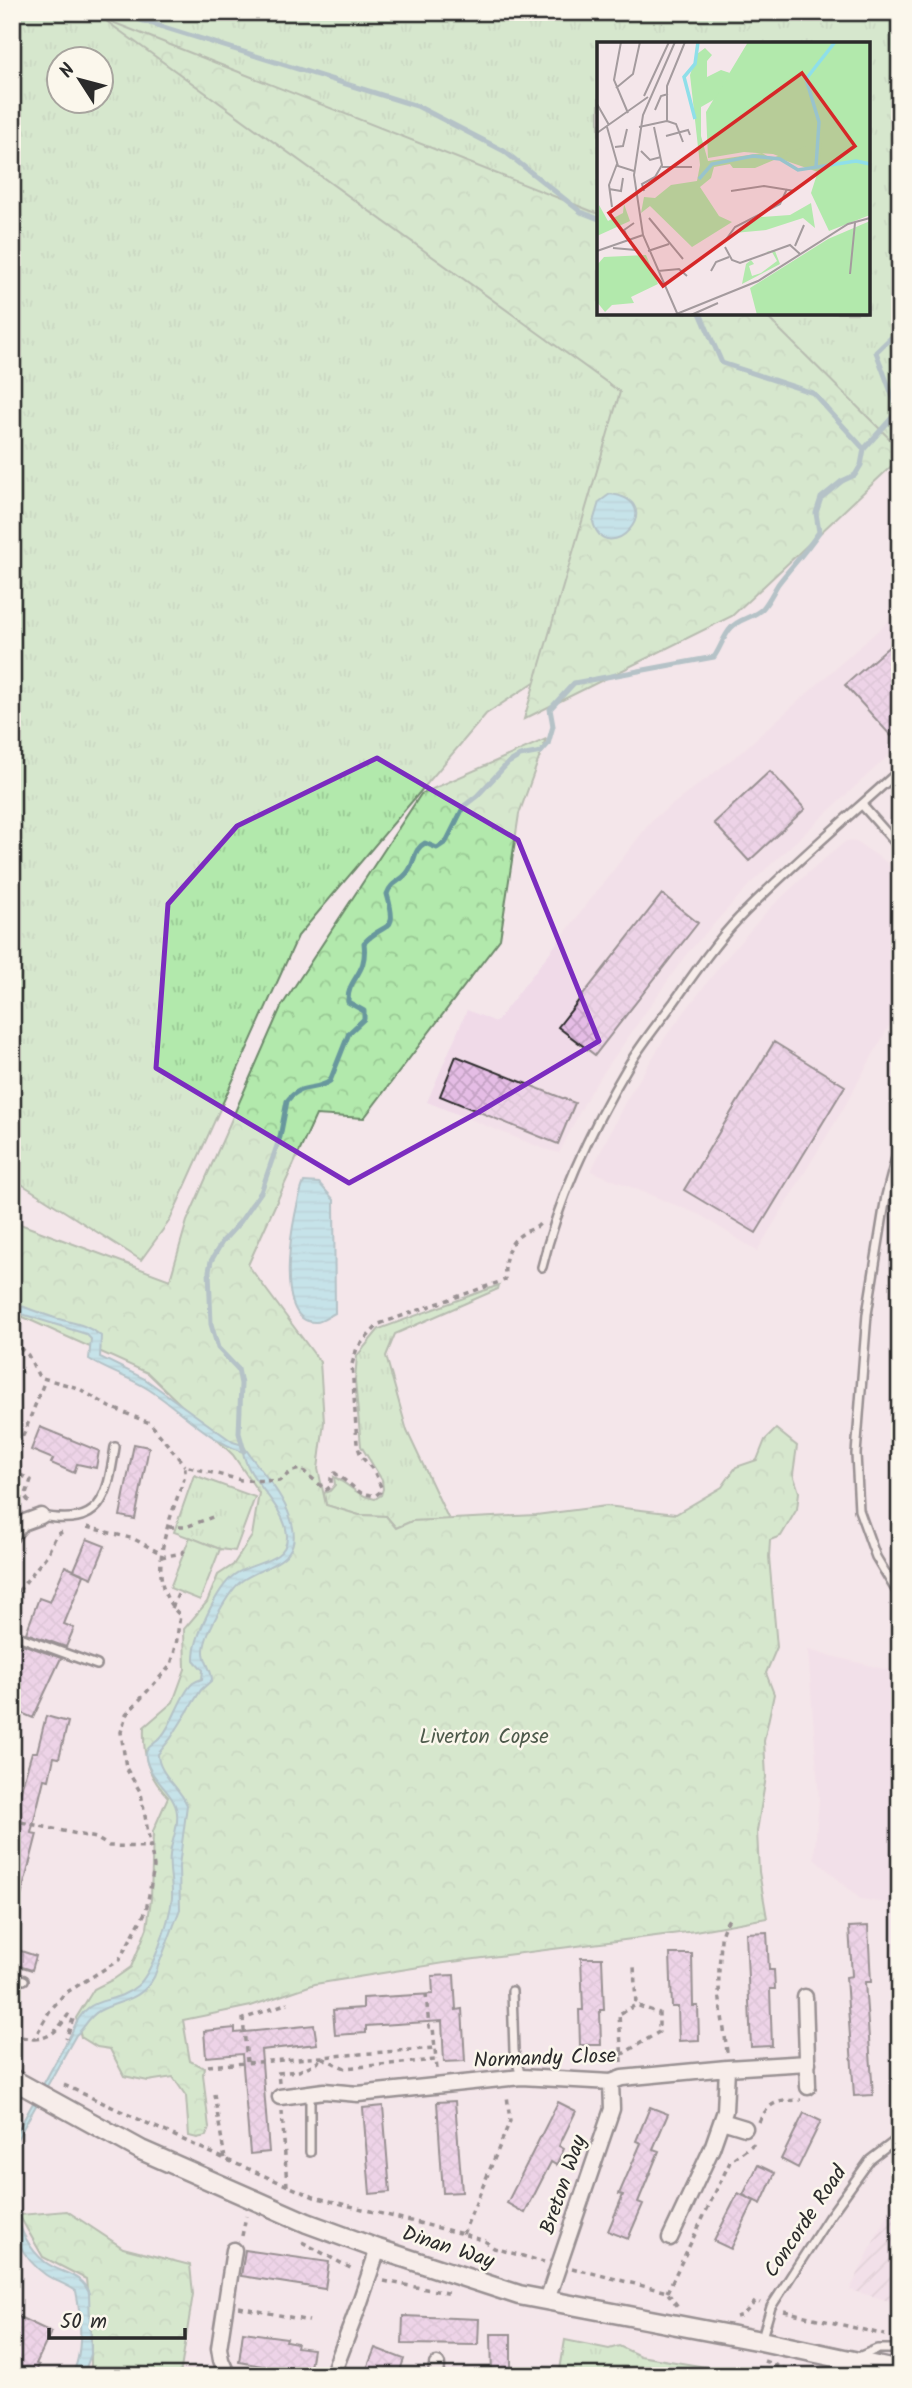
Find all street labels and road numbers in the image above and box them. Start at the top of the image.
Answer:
street label: Normandy Close [473,2040,617,2078]
street label: Breton Way [532,2131,596,2239]
street label: Concorde Road [756,2159,856,2285]
street label: Dinan Way [398,2218,499,2278]

